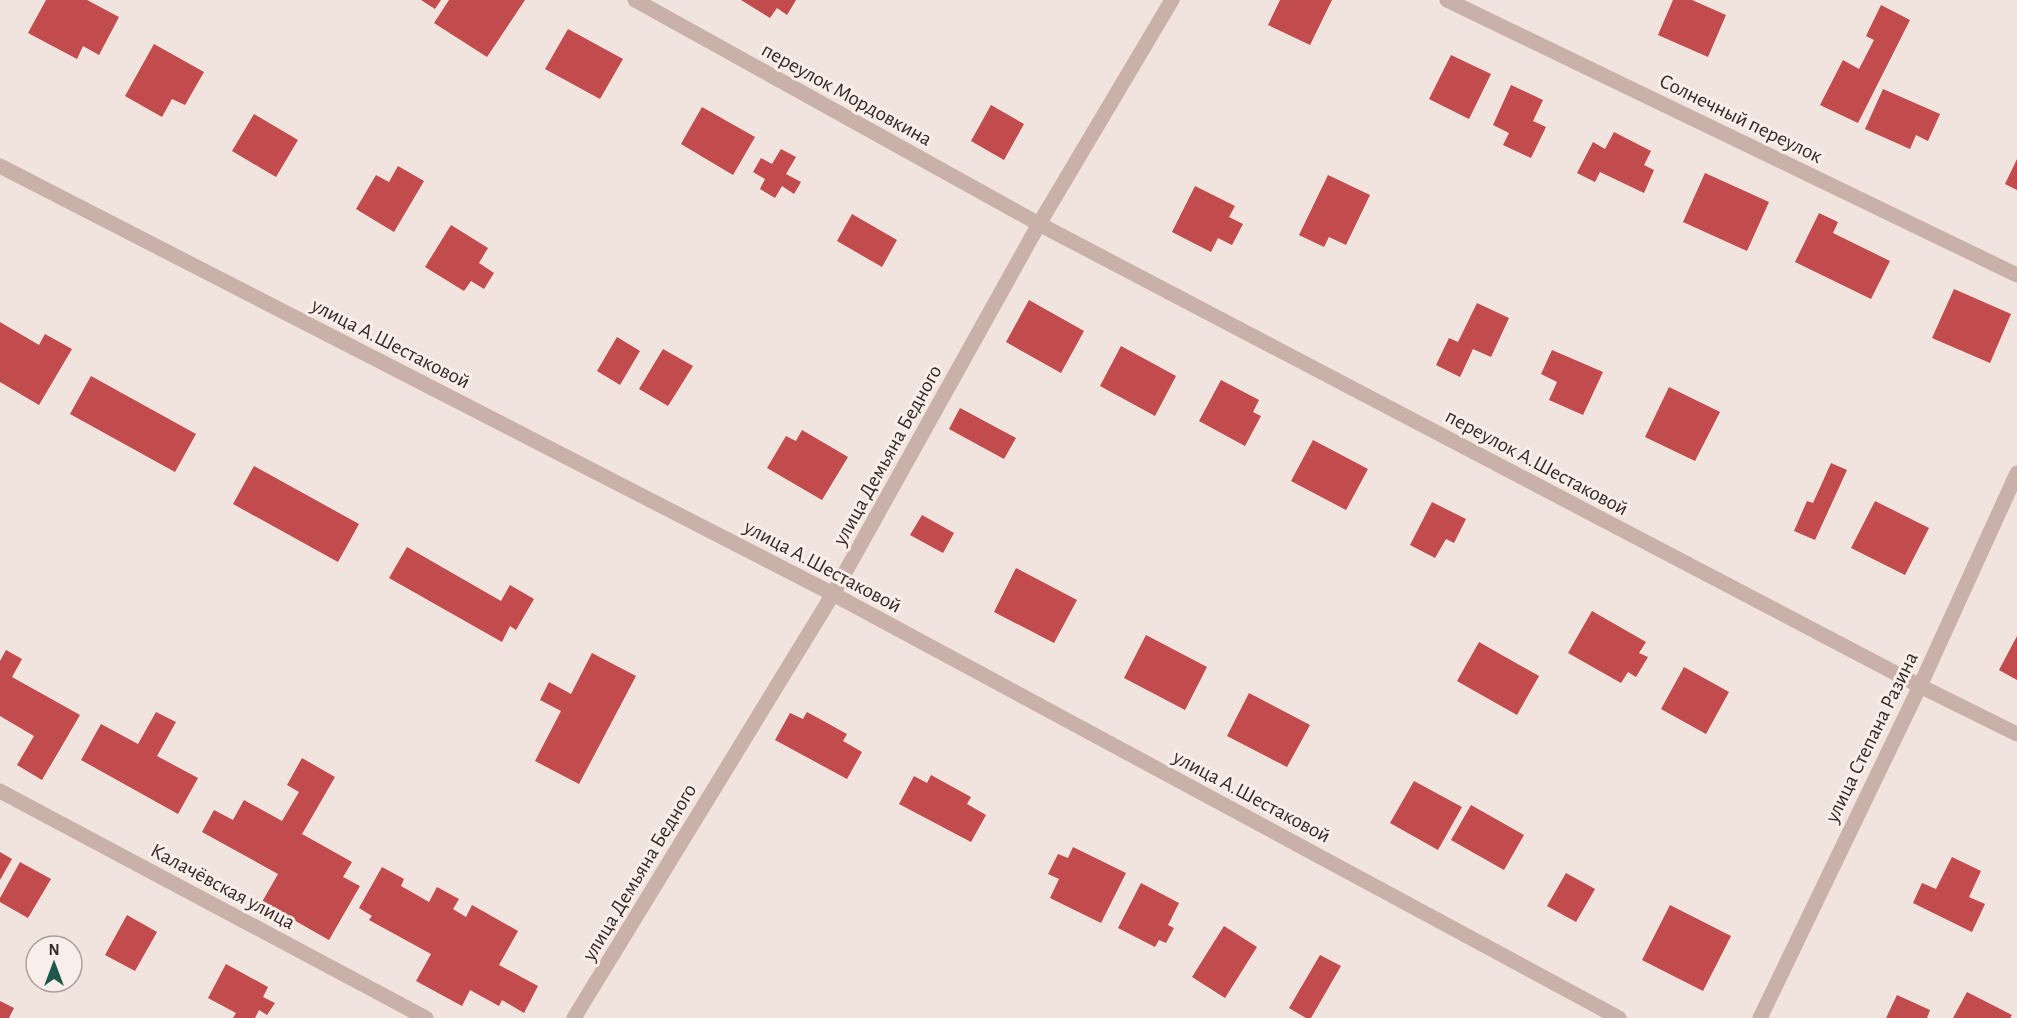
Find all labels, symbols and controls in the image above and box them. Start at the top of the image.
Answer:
street label: переулок Мордовкина [758,39,936,150]
street label: Солнечный переулок [1656,70,1826,167]
street label: улица А.Шестаковой [307,294,473,393]
street label: улица Демьяна Бедного [829,362,946,550]
street label: переулок А.Шестаковой [1442,405,1632,520]
street label: улица А.Шестаковой [740,516,905,617]
street label: улица Степана Разина [1821,648,1922,827]
street label: улица А.Шестаковой [1169,746,1334,847]
street label: улица Демьяна Бедного [578,780,701,965]
street label: Калачёвская улица [147,840,299,934]
north arrow [24,934,84,994]
text: N [48,942,60,958]

